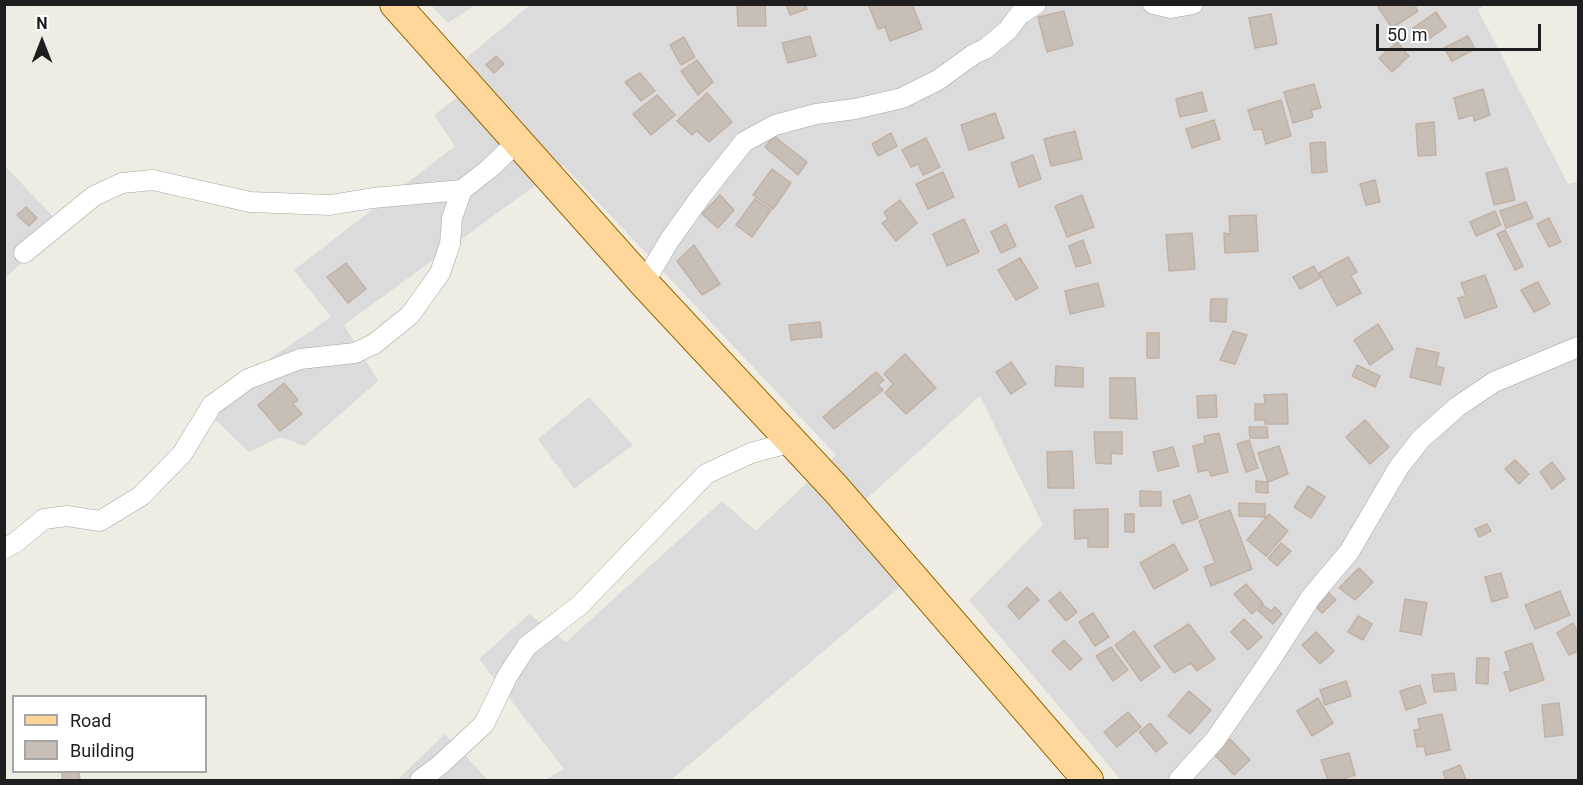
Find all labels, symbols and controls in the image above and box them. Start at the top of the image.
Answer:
north arrow [12,12,72,72]
scale bar [1379,12,1544,50]
text: N [36,14,48,33]
text: 50 m [1387,24,1427,45]
legend [12,695,207,773]
text: Road [70,710,111,731]
text: Building [70,740,134,761]

